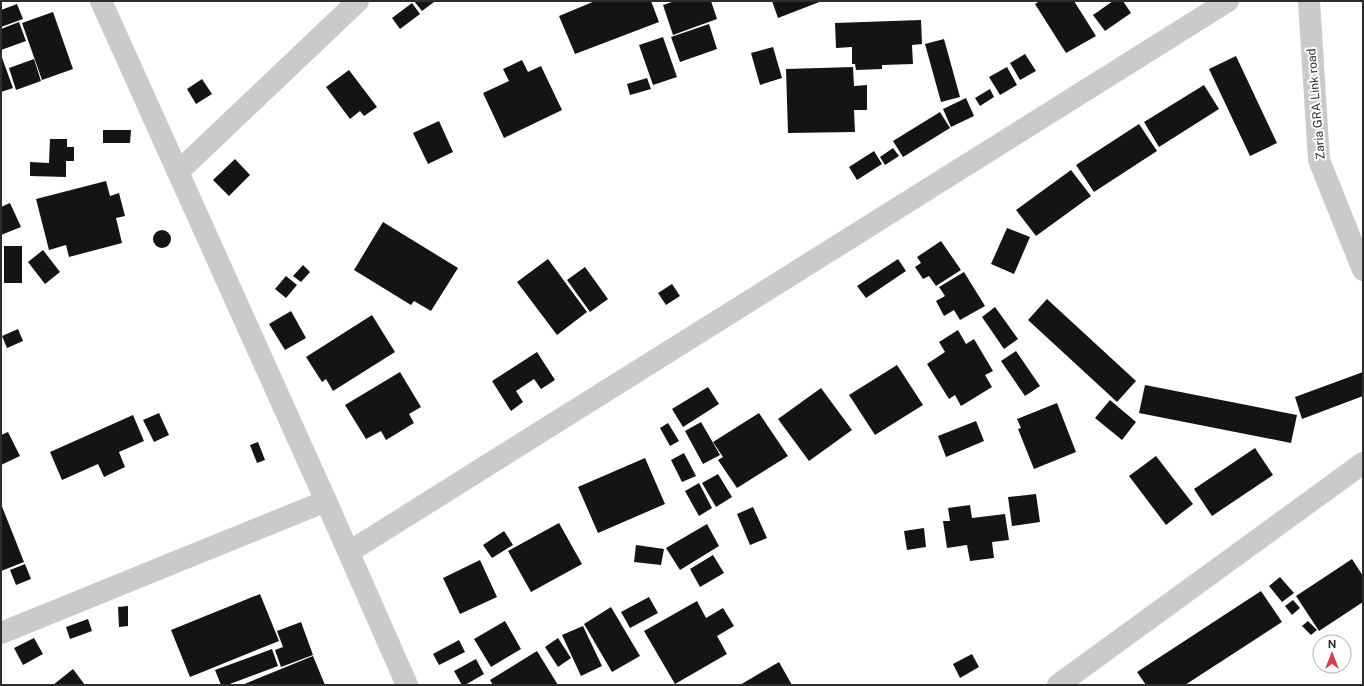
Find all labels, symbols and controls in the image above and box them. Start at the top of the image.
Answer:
street label: Zaria GRA Link road [1304,48,1328,160]
north arrow [1312,634,1352,674]
text: N [1328,638,1336,650]

